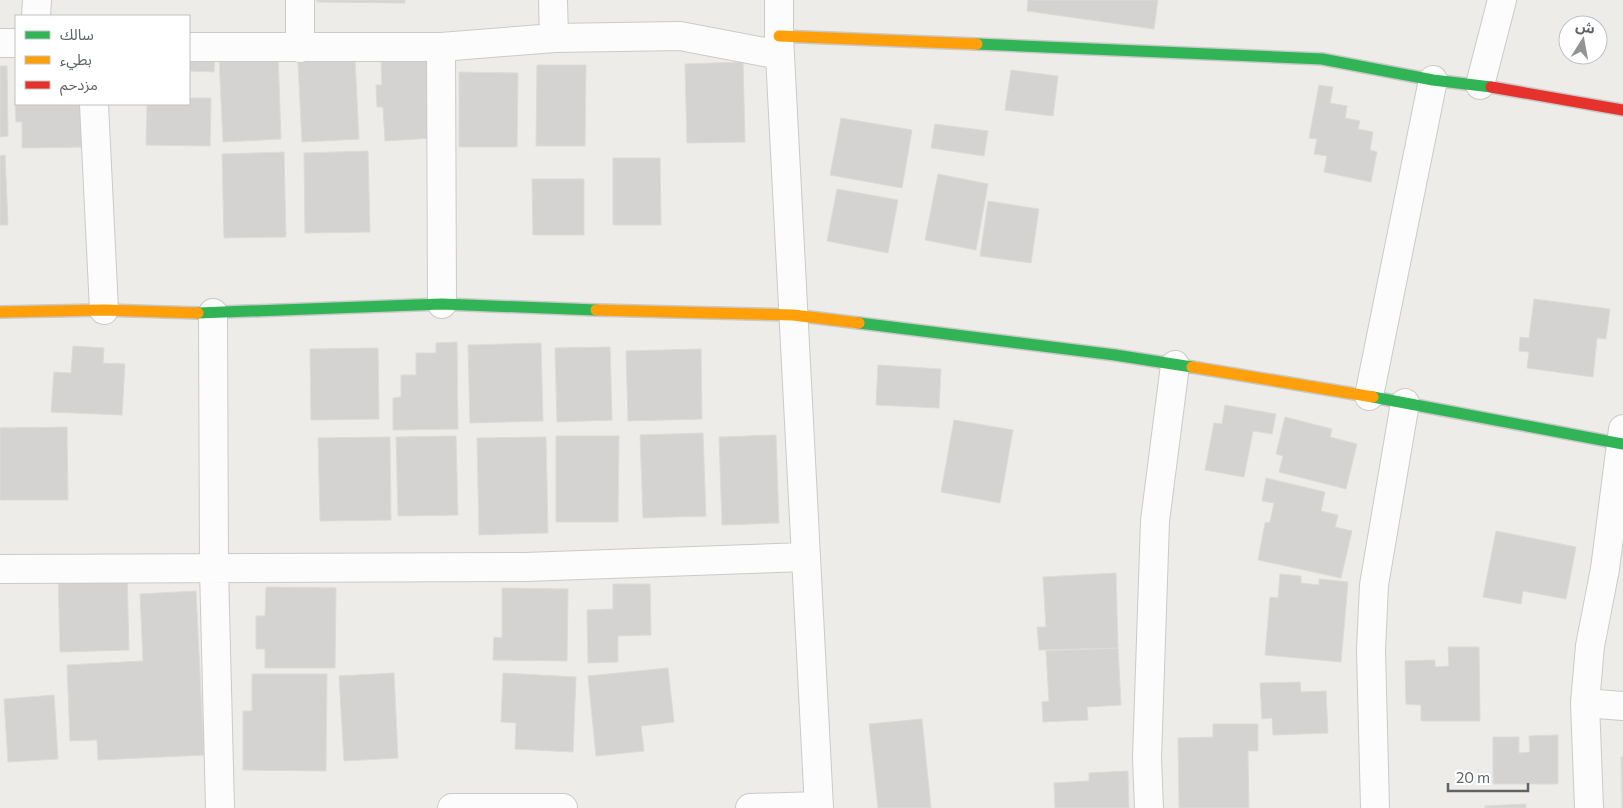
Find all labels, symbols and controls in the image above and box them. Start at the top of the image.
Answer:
legend [15,15,190,105]
north arrow [1558,15,1608,65]
text: ش [1575,17,1597,37]
text: سالك [60,25,94,43]
text: بطيء [60,50,92,71]
text: مزدحم [60,75,98,96]
scale bar [1448,760,1528,792]
text: 20 m [1456,768,1490,786]

